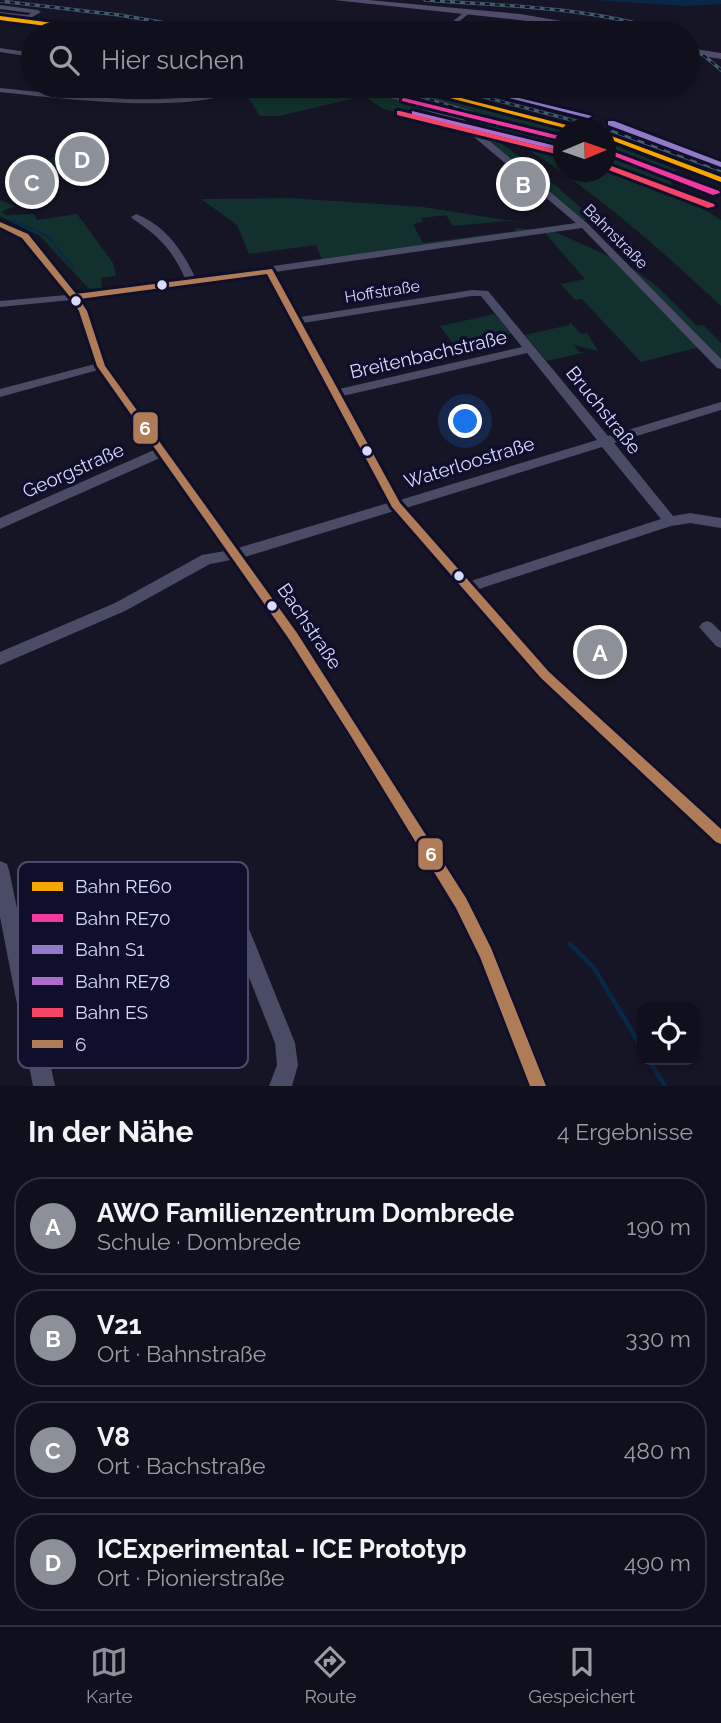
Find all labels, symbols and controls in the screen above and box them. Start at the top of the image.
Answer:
search box [21,21,700,98]
icon: search [45,41,83,79]
text: Hier suchen [101,45,244,75]
north arrow [553,119,616,182]
pin: D [59,133,105,185]
pin: C [9,156,55,208]
pin: B [500,158,546,210]
street label: Bahnstraße [579,200,652,273]
street label: Hoffstraße [343,276,421,307]
unlabelled marker [155,278,169,292]
unlabelled marker [69,294,83,308]
street label: Breitenbachstraße [347,325,509,383]
street label: Bruchstraße [562,362,646,458]
your location [448,404,482,438]
line badge: 6 [132,411,159,445]
text: 6 [139,417,151,439]
street label: Waterloostraße [401,432,537,492]
street label: Georgstraße [19,438,127,502]
unlabelled marker [360,444,374,458]
unlabelled marker [452,569,466,583]
street label: Bachstraße [273,579,347,673]
unlabelled marker [265,599,279,613]
pin: A [577,626,623,678]
line badge: 6 [417,837,444,871]
text: 6 [425,843,437,865]
legend [18,862,248,1068]
text: Bahn RE60 [75,875,172,897]
text: Bahn RE70 [75,907,171,929]
text: Bahn S1 [75,938,145,960]
text: Bahn RE78 [75,970,170,992]
text: Bahn ES [75,1001,148,1023]
map controls [637,1002,700,1065]
button: locate [637,1002,700,1065]
text: 6 [75,1033,86,1055]
text: In der Nähe [28,1114,193,1149]
text: 4 Ergebnisse [557,1118,693,1145]
text: AWO Familienzentrum Dombrede [97,1198,514,1228]
text: A [45,1213,61,1240]
text: 190 m [627,1213,691,1240]
text: Schule · Dombrede [97,1228,301,1255]
text: V21 [97,1310,142,1340]
text: B [45,1325,61,1352]
text: 330 m [625,1325,691,1352]
text: Ort · Bahnstraße [97,1340,266,1367]
text: V8 [97,1422,130,1452]
text: C [45,1437,61,1464]
text: 480 m [624,1437,691,1464]
text: Ort · Bachstraße [97,1452,266,1479]
text: ICExperimental - ICE Prototyp [97,1534,467,1564]
text: D [45,1549,61,1576]
text: 490 m [624,1549,691,1576]
text: Ort · Pionierstraße [97,1564,285,1591]
tab: Karte [86,1643,133,1707]
tab: Route [304,1643,356,1707]
tab: Gespeichert [528,1643,635,1707]

